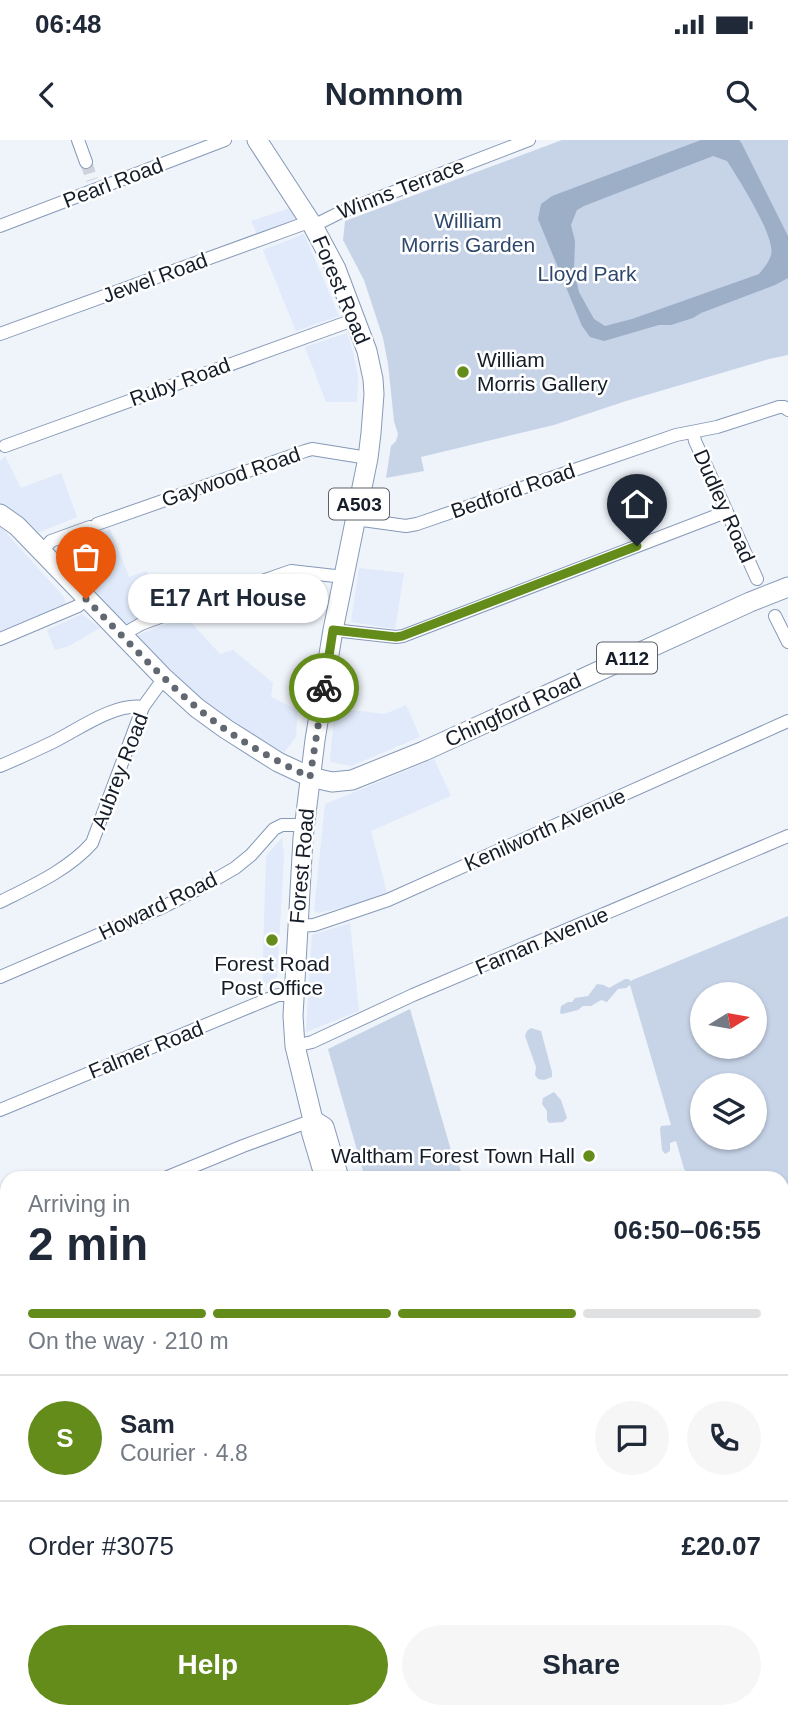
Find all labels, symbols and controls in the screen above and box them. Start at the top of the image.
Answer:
text: 06:48 [35,9,102,39]
icon: back [28,76,66,114]
text: Nomnom [325,76,463,112]
icon: search [722,76,760,114]
street label: Pearl Road [60,153,166,212]
street label: Winns Terrace [334,154,467,223]
park label: William Morris Garden [401,209,535,256]
street label: Forest Road [308,232,375,347]
street label: Jewel Road [99,248,210,307]
park label: Lloyd Park [537,262,637,285]
place label: William Morris Gallery [477,348,608,395]
street label: Ruby Road [127,353,233,410]
marker: William Morris Gallery [455,364,471,380]
street label: Gaywood Road [159,442,303,511]
street label: Dudley Road [689,446,760,566]
street label: Bedford Road [448,459,578,522]
pin [607,474,667,546]
icon: home [618,485,656,523]
road number: A503 [329,488,389,520]
pin [56,527,116,599]
icon: bag [67,538,105,576]
callout: E17 Art House [128,574,328,624]
text: E17 Art House [150,585,306,611]
road number: A112 [597,643,657,674]
courier [289,653,359,723]
street label: Chingford Road [441,668,584,751]
icon: bike [305,669,343,707]
street label: Aubrey Road [87,709,152,832]
street label: Kenilworth Avenue [461,784,629,875]
street label: Forest Road [285,807,318,925]
street label: Howard Road [95,867,221,944]
street label: Farnan Avenue [472,902,612,979]
marker: Forest Road Post Office [264,932,280,948]
place label: Forest Road Post Office [214,952,330,999]
north arrow [690,982,766,1059]
map controls [690,982,767,1150]
street label: Falmer Road [85,1016,206,1083]
button: layers [690,1073,767,1150]
place label: Waltham Forest Town Hall [331,1144,575,1167]
marker: Waltham Forest Town Hall [581,1148,597,1164]
text: Arriving in [28,1191,130,1217]
text: 06:50–06:55 [614,1215,761,1245]
text: 2 min [28,1218,148,1270]
text: On the way · 210 m [28,1328,229,1354]
button: chat [595,1401,669,1475]
button: phone [687,1401,761,1475]
text: Sam [120,1409,175,1439]
text: S [56,1423,74,1453]
text: Courier · 4.8 [120,1440,248,1466]
text: Order #3075 [28,1531,174,1561]
text: £20.07 [681,1531,761,1561]
button: Help [28,1625,388,1705]
button: Share [402,1625,761,1705]

